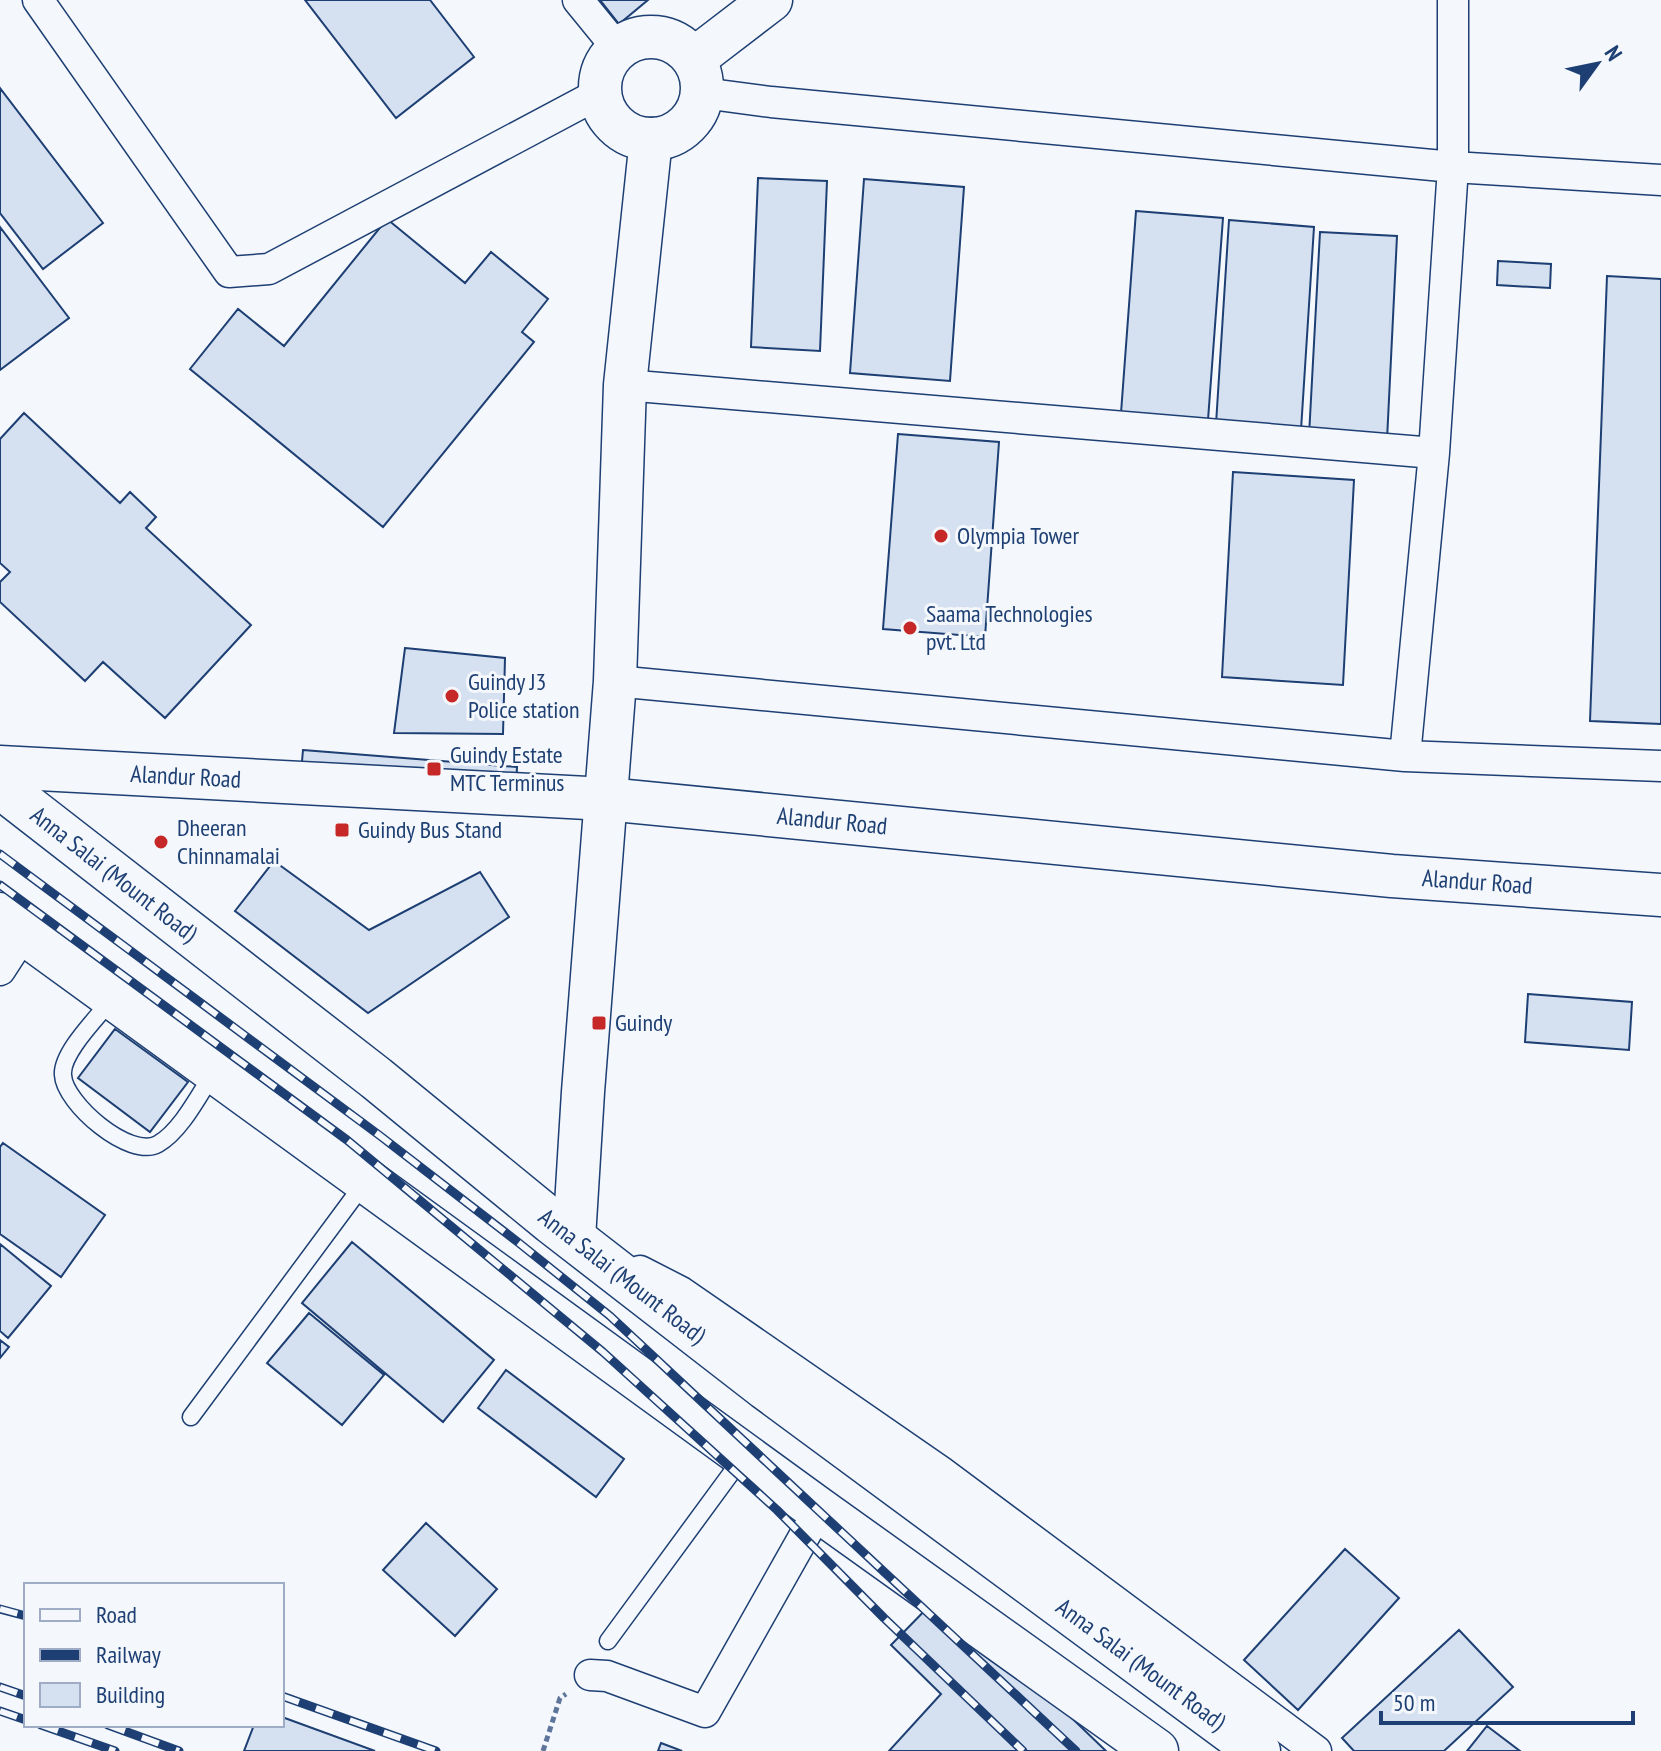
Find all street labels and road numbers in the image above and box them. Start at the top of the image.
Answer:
street label: Alandur Road [130,758,242,795]
street label: Anna Salai (Mount Road) [24,799,204,949]
street label: Alandur Road [776,800,889,841]
street label: Alandur Road [1421,862,1533,901]
street label: Anna Salai (Mount Road) [532,1201,712,1351]
street label: Anna Salai (Mount Road) [1050,1591,1232,1737]

